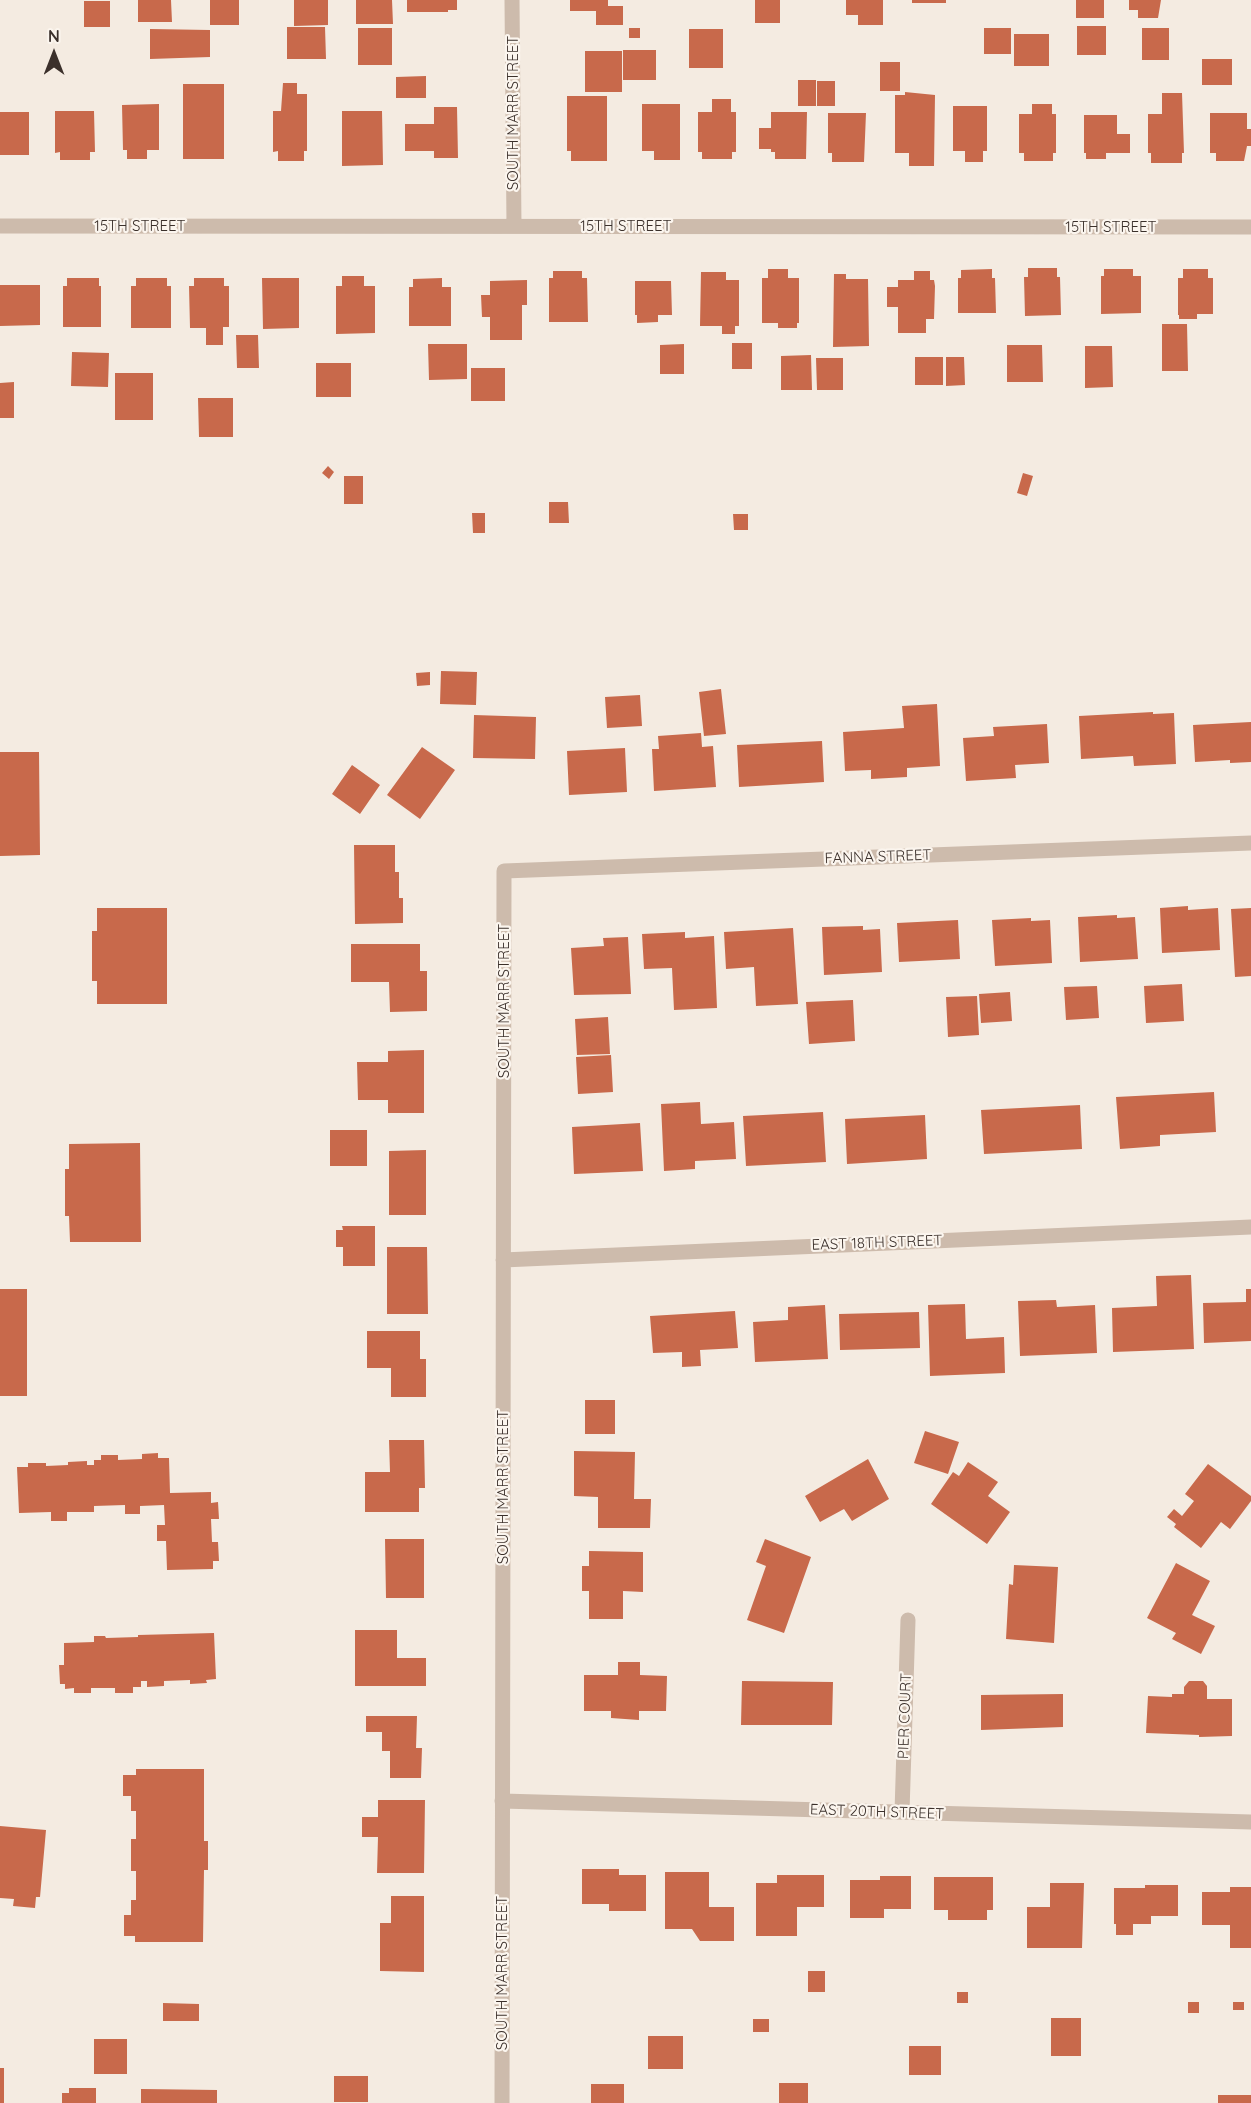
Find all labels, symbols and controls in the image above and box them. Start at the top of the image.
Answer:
north arrow [24,24,84,84]
text: N [48,26,60,46]
street label: SOUTH MARR STREET [504,36,522,190]
street label: 15TH STREET [94,217,186,235]
street label: 15TH STREET [580,217,672,235]
street label: 15TH STREET [1065,218,1157,236]
street label: FANNA STREET [824,846,932,868]
street label: SOUTH MARR STREET [495,924,513,1078]
street label: EAST 18TH STREET [811,1232,943,1254]
street label: SOUTH MARR STREET [494,1410,512,1564]
street label: PIER COURT [895,1673,915,1759]
street label: EAST 20TH STREET [810,1801,944,1823]
street label: SOUTH MARR STREET [493,1896,511,2050]

